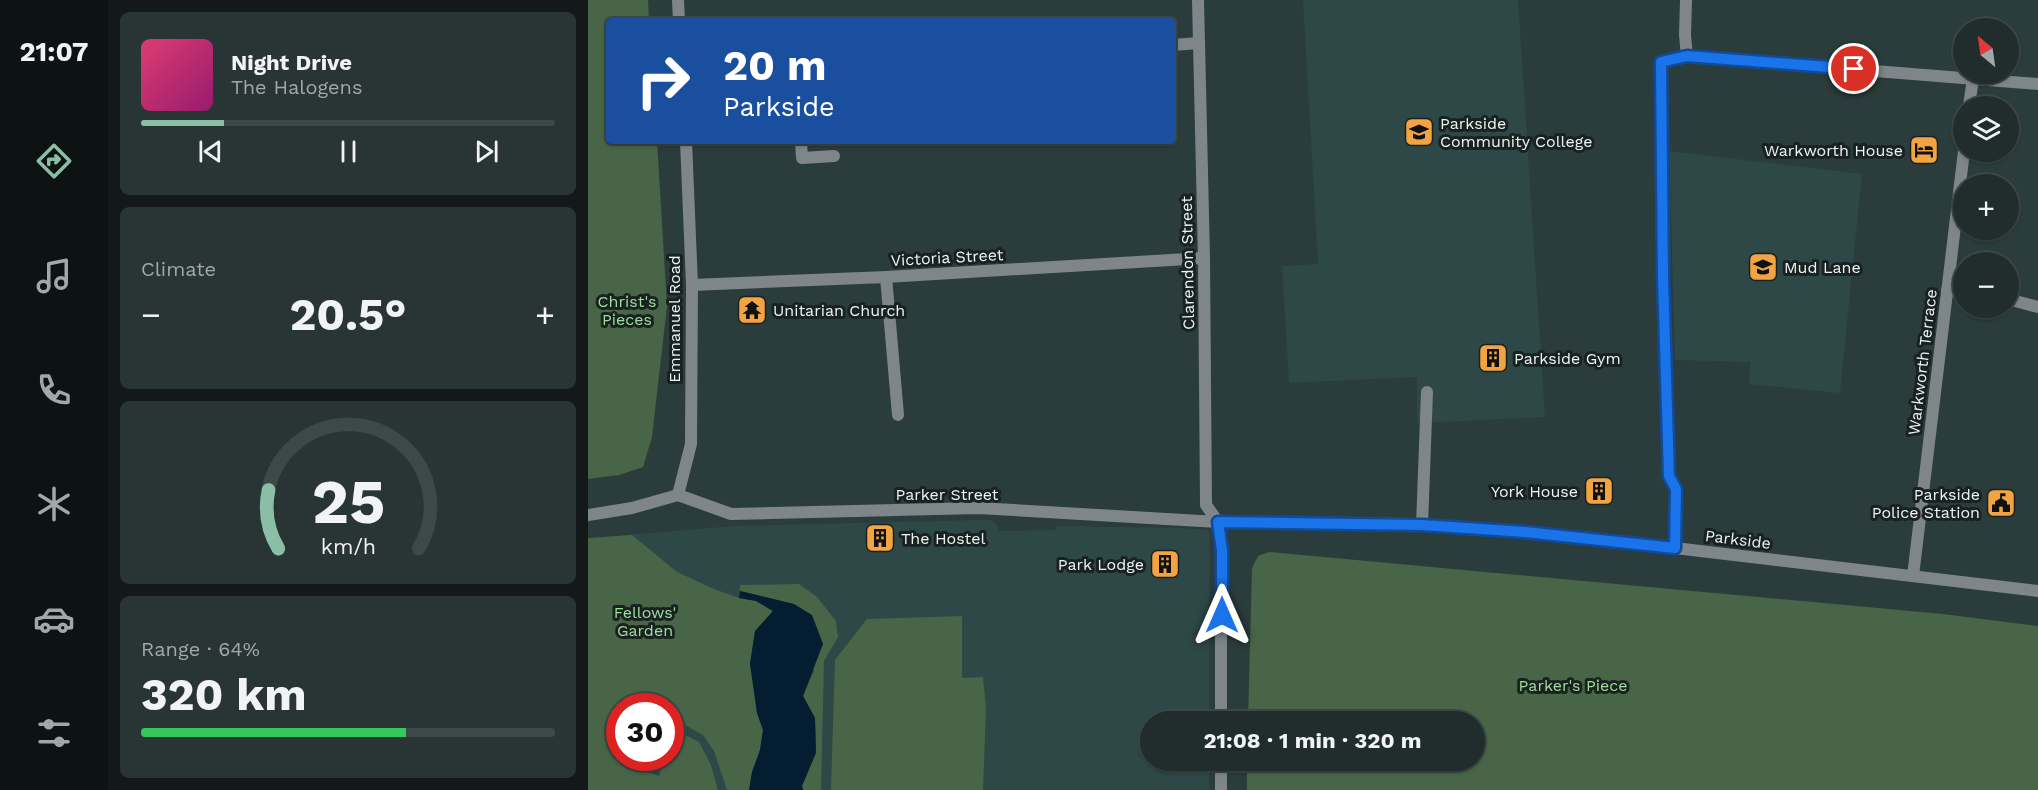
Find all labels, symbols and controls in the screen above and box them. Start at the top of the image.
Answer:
north arrow [1953,18,2019,84]
map controls [1953,18,2019,318]
text: 21:07 [20,36,89,68]
text: 20 m [723,41,827,90]
icon: right [624,42,702,120]
pin [1828,43,1879,94]
text: Night Drive [231,50,352,75]
icon: arrive [1837,52,1870,85]
text: The Halogens [231,75,363,99]
text: Parkside [723,91,835,123]
button: layers [1953,96,2019,162]
place label: Parkside Community College [1440,114,1592,151]
school or university icon: Parkside Community College [1403,116,1435,148]
hotel icon: Warkworth House [1908,134,1940,166]
icon: previous [194,135,227,168]
icon: pause [332,135,365,168]
icon: next [470,135,503,168]
icon: directions [33,140,75,182]
place label: Warkworth House [1764,141,1903,160]
button: + [1953,174,2019,240]
street label: Clarendon Street [1177,196,1198,330]
street label: Victoria Street [890,245,1004,270]
school or university icon: Mud Lane [1747,251,1779,283]
button: − [1953,252,2019,318]
icon: music [33,255,75,297]
street label: Emmanuel Road [665,255,684,383]
text: Climate [141,257,216,281]
place label: Mud Lane [1784,258,1861,277]
text: 20.5° [290,288,406,341]
street label: Warkworth Terrace [1904,288,1941,436]
park label: Christ's Pieces [598,292,656,329]
temple icon: Unitarian Church [736,294,768,326]
text: − [141,295,161,334]
text: + [535,295,555,334]
place label: Unitarian Church [773,301,905,320]
building icon: Parkside Gym [1477,342,1509,374]
place label: Parkside Gym [1514,349,1621,368]
icon: phone [33,369,75,411]
text: 25 [311,465,385,538]
building icon: York House [1583,475,1615,507]
place label: York House [1491,482,1578,501]
icon: climate [33,483,75,525]
street label: Parker Street [895,485,999,504]
place label: Parkside Police Station [1872,485,1980,522]
public building icon: Parkside Police Station [1985,487,2017,519]
building icon: The Hostel [864,522,896,554]
street label: Parkside [1704,526,1772,553]
place label: The Hostel [901,529,986,548]
text: km/h [320,535,376,560]
building icon: Park Lodge [1149,548,1181,580]
place label: Park Lodge [1058,555,1144,574]
position arrow [1190,583,1254,647]
icon: car [33,598,75,640]
park label: Fellows' Garden [614,603,676,640]
text: Range · 64% [141,637,260,661]
text: 320 km [141,668,307,721]
park label: Parker's Piece [1519,676,1627,695]
speed limit sign: 30 [606,693,684,771]
icon: filters [33,712,75,754]
text: 21:08 · 1 min · 320 m [1203,728,1422,753]

